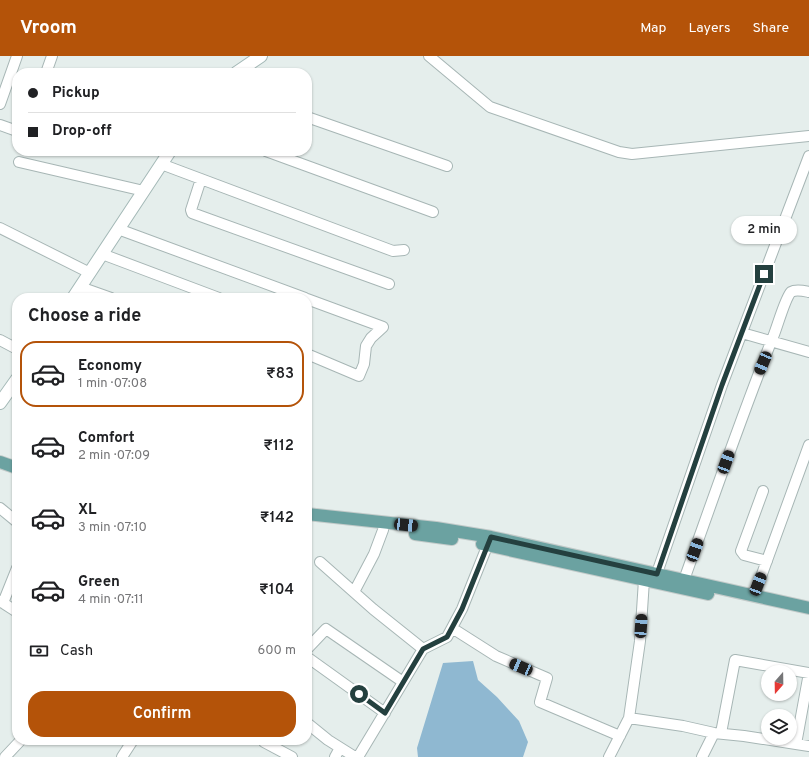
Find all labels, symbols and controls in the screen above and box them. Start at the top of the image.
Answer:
text: Vroom [20,16,77,40]
text: Map [640,20,666,37]
text: Layers [688,20,730,37]
text: Share [752,20,789,37]
text: Pickup [52,84,100,103]
text: Drop-off [52,122,112,141]
callout: 2 min [731,216,797,244]
text: 2 min [747,222,781,238]
route end [755,265,773,283]
text: Choose a ride [28,305,141,328]
car [753,350,773,376]
icon: car [30,356,66,392]
text: Economy [78,357,142,376]
text: ₹83 [266,365,294,384]
text: 1 min · 07:08 [78,376,147,392]
icon: car [30,428,66,464]
text: Comfort [78,429,135,448]
text: ₹112 [263,437,294,456]
text: 2 min · 07:09 [78,448,150,464]
car [716,449,736,475]
icon: car [30,500,66,536]
text: XL [78,501,96,520]
text: ₹142 [260,509,294,528]
car [393,518,419,532]
text: 3 min · 07:10 [78,520,147,536]
car [685,537,705,563]
car [748,571,768,597]
icon: car [30,572,66,608]
text: Green [78,573,120,592]
text: ₹104 [259,581,294,600]
text: 4 min · 07:11 [78,592,144,608]
car [634,614,648,638]
icon: cash [28,640,50,662]
text: Cash [60,642,93,661]
text: 600 m [258,643,296,659]
car [508,657,534,677]
north arrow [761,665,797,701]
map controls [761,665,797,745]
route start [350,685,368,703]
button: Confirm [28,691,296,737]
button: layers [761,709,797,745]

